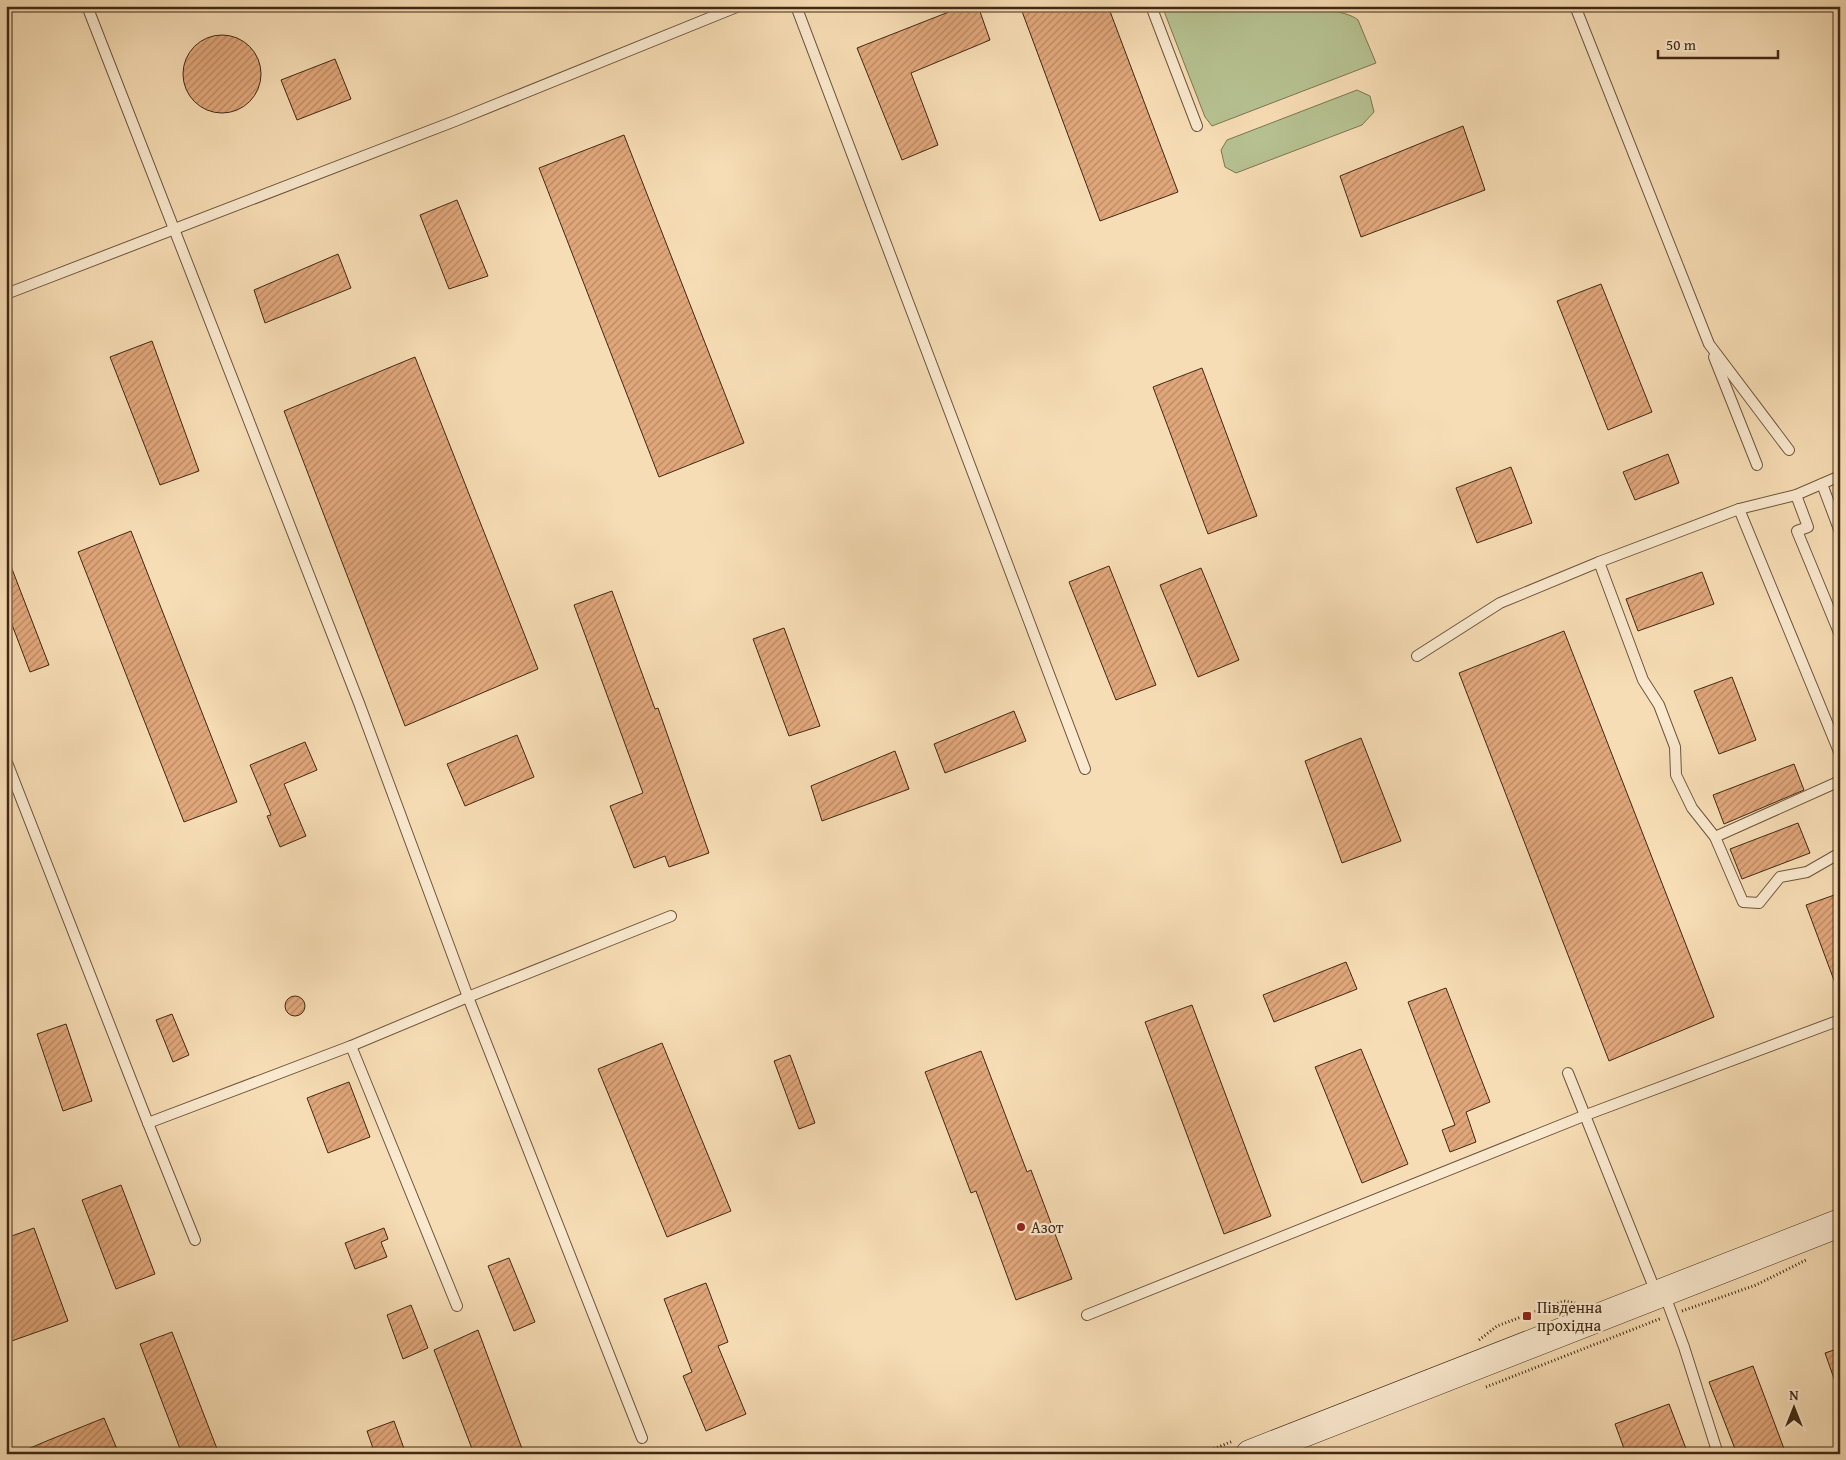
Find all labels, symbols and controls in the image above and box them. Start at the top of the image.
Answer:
scale bar [1658,28,1778,60]
text: 50 m [1666,34,1697,55]
place label: Азот [1031,1215,1064,1239]
marker: Азот [1015,1221,1027,1233]
place label: Південна прохідна [1537,1295,1602,1337]
marker: Південна прохідна [1521,1310,1533,1322]
north arrow [1768,1382,1818,1432]
text: N [1789,1385,1799,1405]

